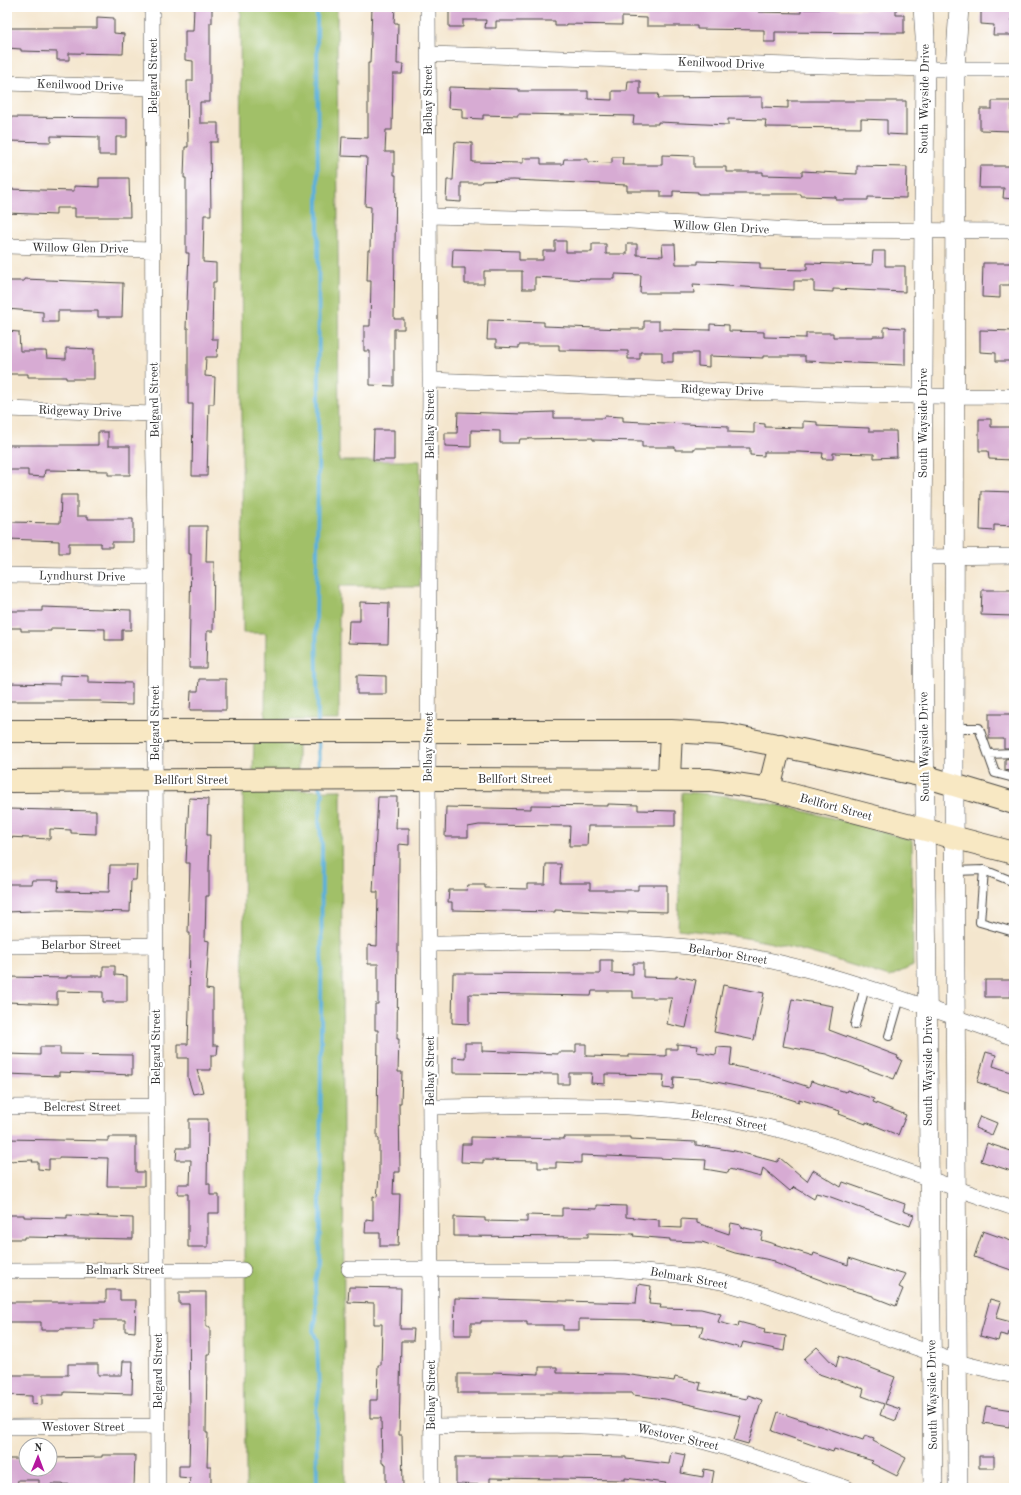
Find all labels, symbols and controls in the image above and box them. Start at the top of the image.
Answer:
street label: Belgard Street [148,38,160,114]
street label: South Wayside Drive [918,43,932,154]
street label: Kenilwood Drive [677,56,765,72]
street label: Belbay Street [423,65,435,135]
street label: Kenilwood Drive [36,78,124,94]
street label: Willow Glen Drive [672,219,770,237]
street label: Willow Glen Drive [32,242,129,256]
street label: Belgard Street [148,362,162,438]
street label: South Wayside Drive [918,367,930,478]
street label: Ridgeway Drive [680,384,764,398]
street label: Belbay Street [425,389,437,459]
street label: Ridgeway Drive [38,405,122,419]
street label: Lyndhurst Drive [39,570,126,584]
street label: Belgard Street [150,685,162,761]
street label: South Wayside Drive [918,691,932,802]
street label: Belbay Street [422,712,436,782]
street label: Bellfort Street [478,774,552,786]
street label: Bellfort Street [154,775,228,787]
street label: Bellfort Street [798,793,873,823]
street label: Belarbor Street [41,940,121,952]
street label: Belarbor Street [687,943,768,967]
street label: Belgard Street [151,1009,163,1085]
street label: South Wayside Drive [923,1015,935,1126]
street label: Belbay Street [425,1036,437,1106]
street label: Belcrest Street [43,1102,121,1114]
street label: Belcrest Street [690,1108,768,1134]
street label: Belmark Street [86,1265,164,1277]
street label: Belmark Street [649,1266,729,1292]
street label: Belgard Street [153,1333,165,1409]
street label: South Wayside Drive [926,1339,940,1450]
street label: Belbay Street [426,1360,438,1430]
street label: Westover Street [41,1422,125,1434]
street label: Westover Street [636,1423,720,1453]
north arrow [18,1437,58,1477]
text: N [34,1443,43,1454]

